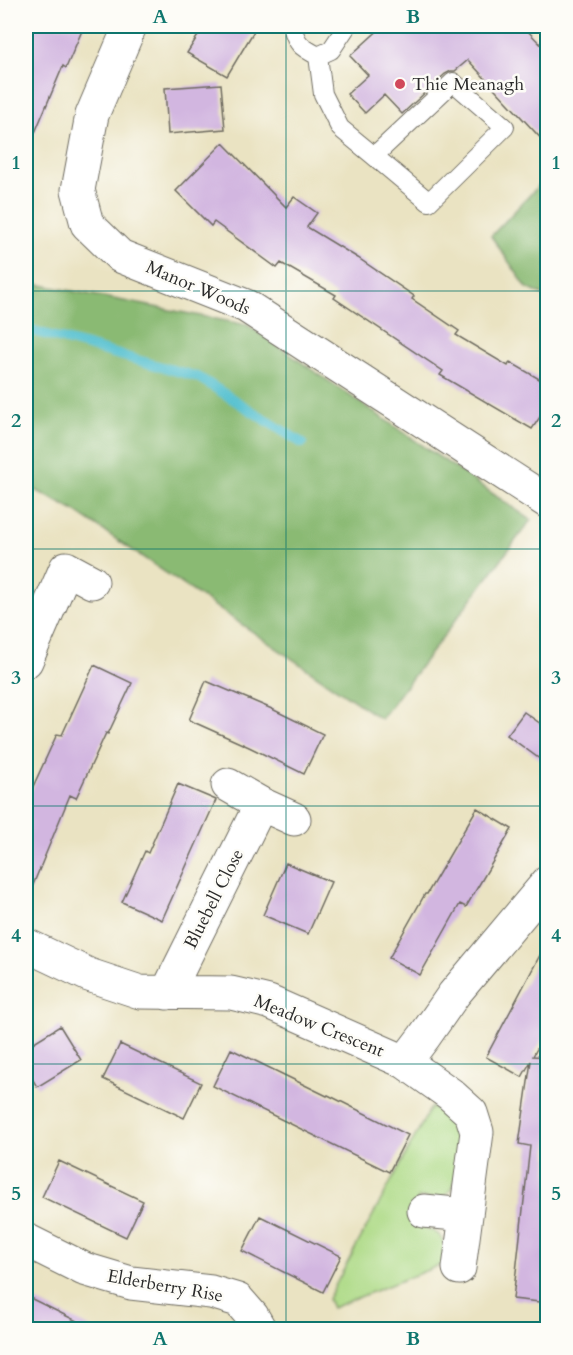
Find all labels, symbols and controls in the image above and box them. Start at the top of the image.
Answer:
text: A [152,3,168,30]
text: B [406,3,420,30]
place label: Thie Meanagh [412,72,524,97]
marker: Thie Meanagh [393,77,407,91]
text: 1 [11,149,21,176]
text: 1 [551,149,561,176]
street label: Manor Woods [142,255,254,321]
text: 2 [11,407,21,434]
text: 2 [551,407,561,434]
text: 3 [11,664,21,691]
text: 3 [551,664,561,691]
street label: Bluebell Close [178,845,250,953]
text: 4 [11,922,21,949]
text: 4 [551,922,561,949]
street label: Meadow Crescent [250,989,388,1064]
text: 5 [11,1180,21,1207]
text: 5 [551,1180,561,1207]
street label: Elderberry Rise [105,1264,225,1308]
text: A [152,1325,168,1352]
text: B [406,1325,420,1352]

